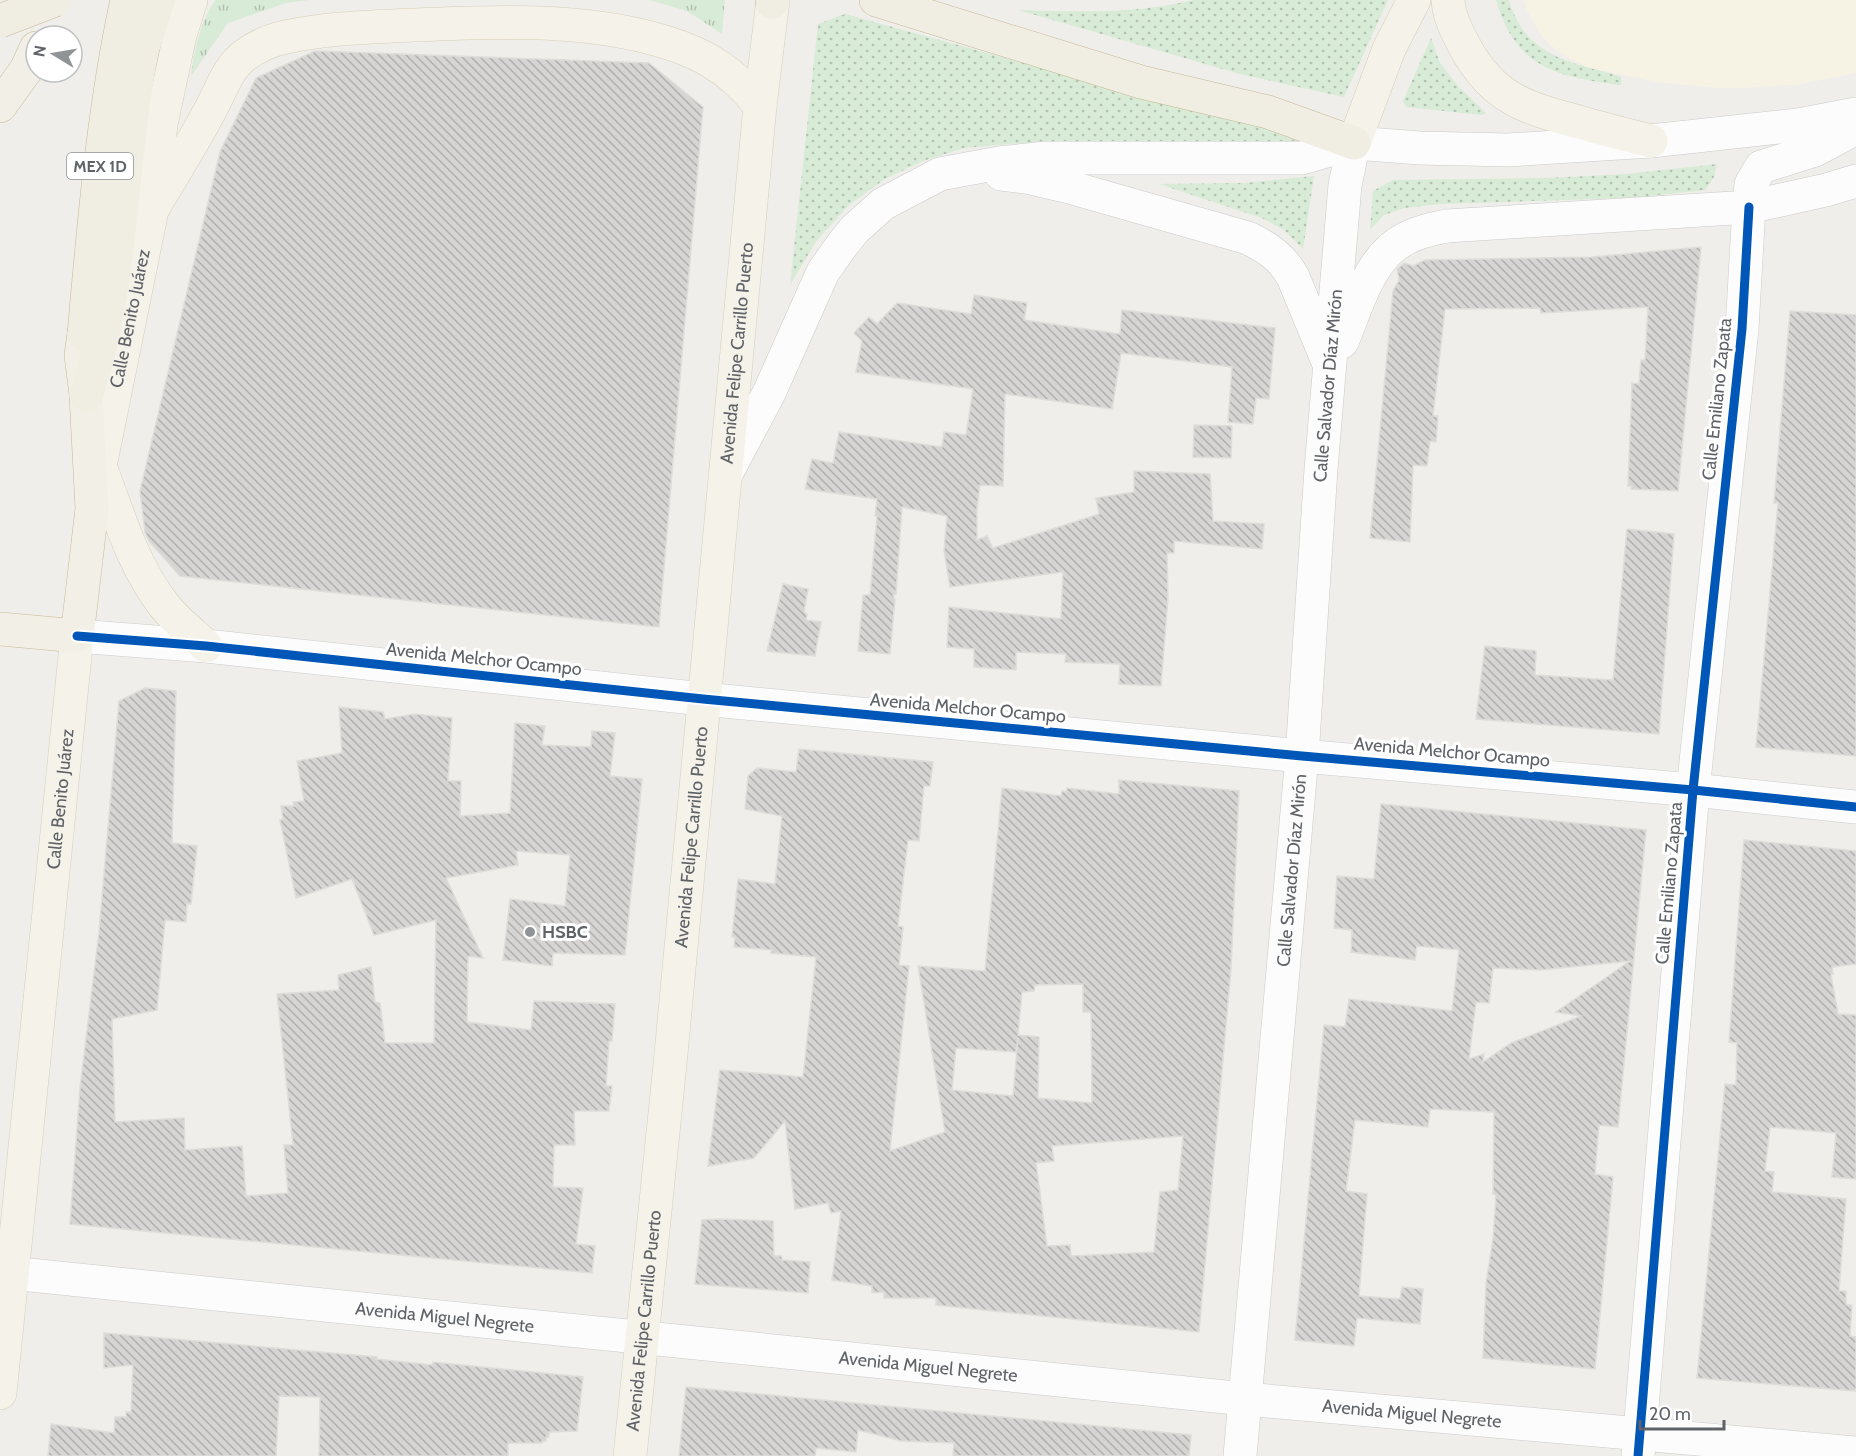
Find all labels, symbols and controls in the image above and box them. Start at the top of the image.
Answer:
north arrow [24,24,84,84]
text: N [29,44,50,59]
road number: MEX 1D [67,153,133,179]
street label: Avenida Felipe Carrillo Puerto [715,242,758,465]
street label: Calle Benito Juárez [105,247,155,390]
street label: Calle Salvador Díaz Mirón [1309,288,1347,483]
street label: Calle Emiliano Zapata [1698,316,1736,481]
street label: Avenida Melchor Ocampo [385,638,583,680]
street label: Avenida Melchor Ocampo [869,688,1067,728]
street label: Avenida Felipe Carrillo Puerto [670,725,713,949]
street label: Calle Benito Juárez [42,727,79,870]
street label: Avenida Melchor Ocampo [1353,732,1551,772]
street label: Calle Salvador Díaz Mirón [1272,773,1311,968]
street label: Calle Emiliano Zapata [1651,800,1687,965]
place label: HSBC [542,921,588,943]
marker: HSBC [523,925,537,939]
street label: Avenida Felipe Carrillo Puerto [622,1209,666,1432]
street label: Avenida Miguel Negrete [354,1297,535,1337]
street label: Avenida Miguel Negrete [838,1347,1019,1387]
scale bar [1640,1393,1724,1431]
street label: Avenida Miguel Negrete [1321,1395,1502,1433]
text: 20 m [1649,1403,1691,1425]

